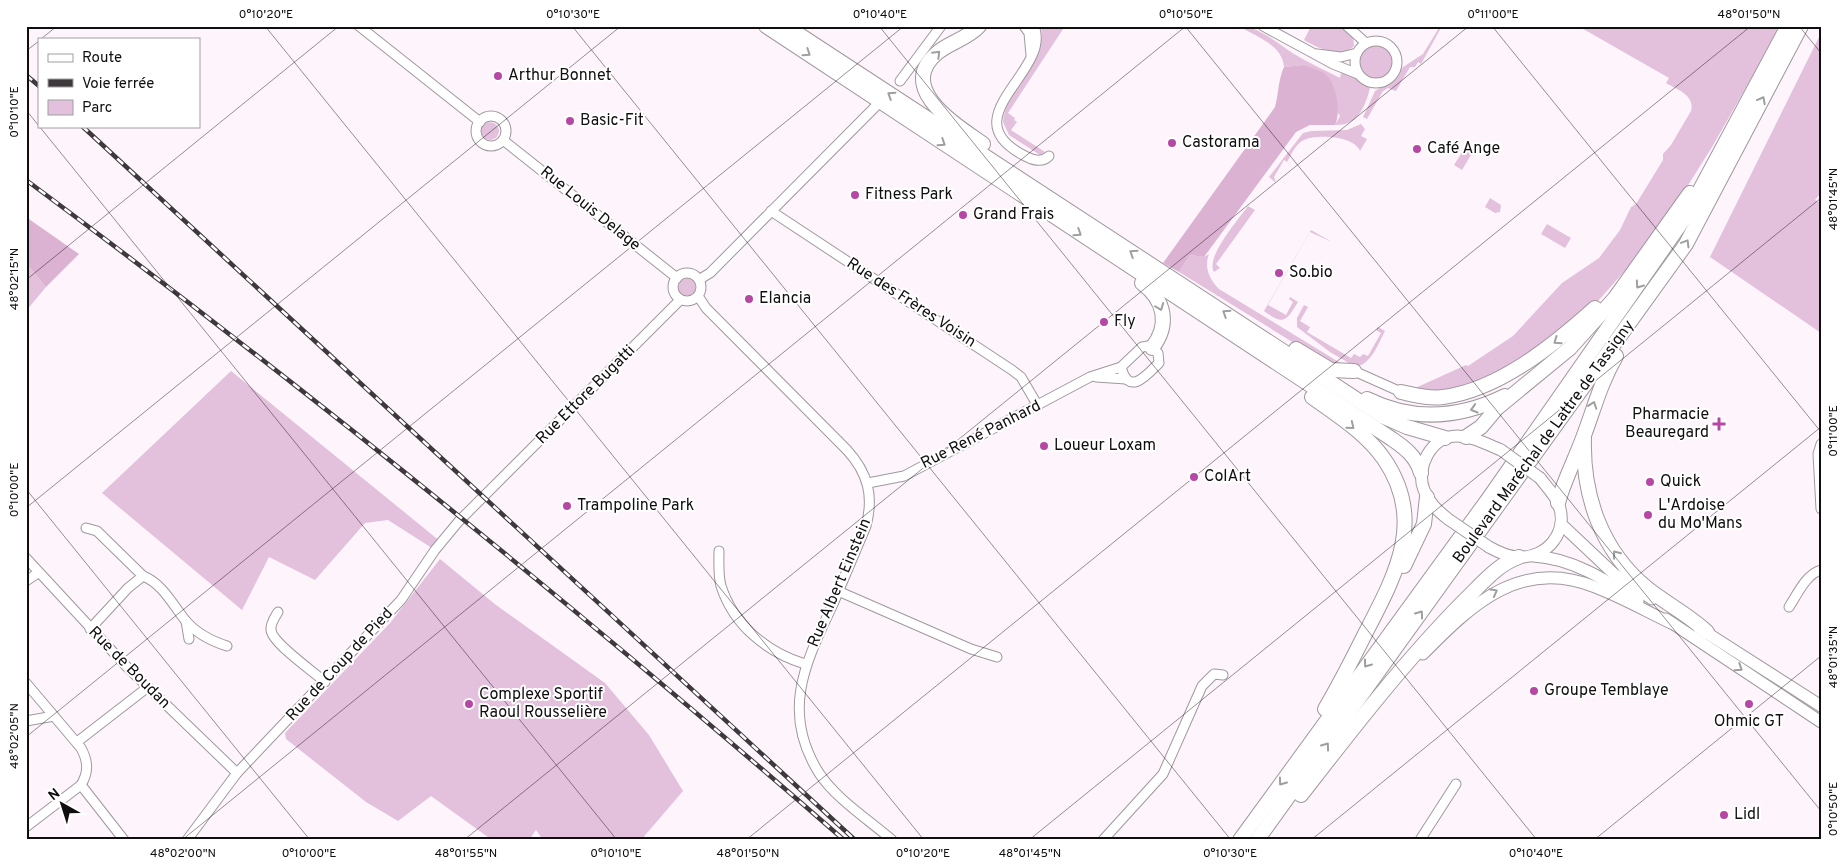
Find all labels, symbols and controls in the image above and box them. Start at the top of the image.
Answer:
text: 0°10'20"E [239,7,293,23]
text: 0°10'30"E [546,7,600,23]
text: 0°10'40"E [853,7,907,23]
text: 0°10'50"E [1159,7,1213,23]
text: 0°11'00"E [1467,7,1519,23]
text: 48°01'50"N [1718,7,1780,23]
legend [38,38,200,128]
one-way arrow [801,47,810,56]
text: Route [82,49,122,68]
one-way arrow [931,51,940,60]
place label: Arthur Bonnet [508,66,612,86]
marker: Arthur Bonnet [492,70,504,82]
text: Voie ferrée [82,75,154,94]
text: 0°10'10"E [7,86,23,138]
one-way arrow [888,92,897,101]
one-way arrow [1756,96,1766,105]
text: Parc [82,99,112,118]
place label: Basic-Fit [580,111,644,131]
marker: Basic-Fit [564,115,576,127]
place label: Castorama [1182,133,1259,153]
one-way arrow [936,137,946,146]
marker: Castorama [1166,137,1178,149]
place label: Café Ange [1427,139,1500,159]
marker: Café Ange [1411,143,1423,155]
street label: Rue Louis Delage [536,162,644,256]
text: 48°01'45"N [1826,168,1842,230]
place label: Fitness Park [865,185,953,205]
marker: Fitness Park [849,189,861,201]
place label: Grand Frais [973,205,1054,225]
marker: Grand Frais [957,209,969,221]
one-way arrow [1072,226,1081,236]
one-way arrow [1679,240,1689,249]
text: 48°02'15"N [7,248,23,310]
one-way arrow [1130,250,1139,259]
street label: Rue des Frères Voisin [842,254,980,352]
place label: So.bio [1289,263,1333,283]
marker: So.bio [1273,267,1285,279]
one-way arrow [1636,279,1645,289]
place label: Elancia [759,289,811,309]
marker: Elancia [743,293,755,305]
one-way arrow [1154,302,1164,311]
one-way arrow [1222,310,1232,319]
place label: Fly [1114,312,1136,332]
marker: Fly [1098,316,1110,328]
street label: Boulevard Maréchal de Lattre de Tassigny [1449,316,1639,568]
one-way arrow [1553,335,1563,344]
street label: Rue Ettore Bugatti [532,341,640,449]
street label: Rue René Panhard [918,396,1044,474]
one-way arrow [1587,401,1597,410]
one-way arrow [1471,403,1479,413]
place label: Pharmacie Beauregard [1625,405,1709,443]
text: 0°11'00"E [1826,405,1842,457]
marker: Pharmacie Beauregard [1713,418,1725,430]
one-way arrow [1345,420,1354,429]
place label: Loueur Loxam [1054,436,1156,456]
marker: Loueur Loxam [1038,440,1050,452]
text: 0°10'00"E [7,463,23,517]
place label: ColArt [1204,467,1251,487]
marker: ColArt [1188,471,1200,483]
place label: Quick [1660,472,1701,492]
marker: Quick [1644,476,1656,488]
place label: Trampoline Park [577,496,694,516]
place label: L'Ardoise du Mo'Mans [1658,496,1743,534]
marker: Trampoline Park [561,500,573,512]
marker: L'Ardoise du Mo'Mans [1642,509,1654,521]
street label: Rue Albert Einstein [804,516,876,650]
one-way arrow [1613,551,1622,560]
one-way arrow [1489,588,1498,598]
street label: Rue de Coup de Pied [282,604,398,726]
one-way arrow [1414,610,1423,619]
street label: Rue de Boudan [84,623,174,713]
text: 48°01'35"N [1826,626,1842,688]
one-way arrow [1364,659,1374,668]
one-way arrow [1734,662,1743,671]
place label: Groupe Temblaye [1544,681,1669,701]
place label: Complexe Sportif Raoul Rousselière [479,685,607,723]
marker: Groupe Temblaye [1528,685,1540,697]
marker: Complexe Sportif Raoul Rousselière [463,698,475,710]
marker: Ohmic GT [1743,698,1755,710]
text: 48°02'05"N [7,703,23,769]
place label: Ohmic GT [1714,712,1784,732]
one-way arrow [1320,742,1329,752]
one-way arrow [1279,776,1288,785]
north arrow [38,778,88,828]
text: 0°10'50"E [1826,782,1842,836]
text: N [46,785,64,805]
place label: Lidl [1734,805,1760,825]
marker: Lidl [1718,809,1730,821]
text: 48°02'00"N [150,846,216,862]
text: 0°10'00"E [282,846,336,862]
text: 48°01'55"N [435,846,497,862]
text: 0°10'10"E [590,846,642,862]
text: 48°01'50"N [717,846,779,862]
text: 0°10'20"E [896,846,950,862]
text: 48°01'45"N [999,846,1061,862]
text: 0°10'30"E [1203,846,1257,862]
text: 0°10'40"E [1509,846,1563,862]

